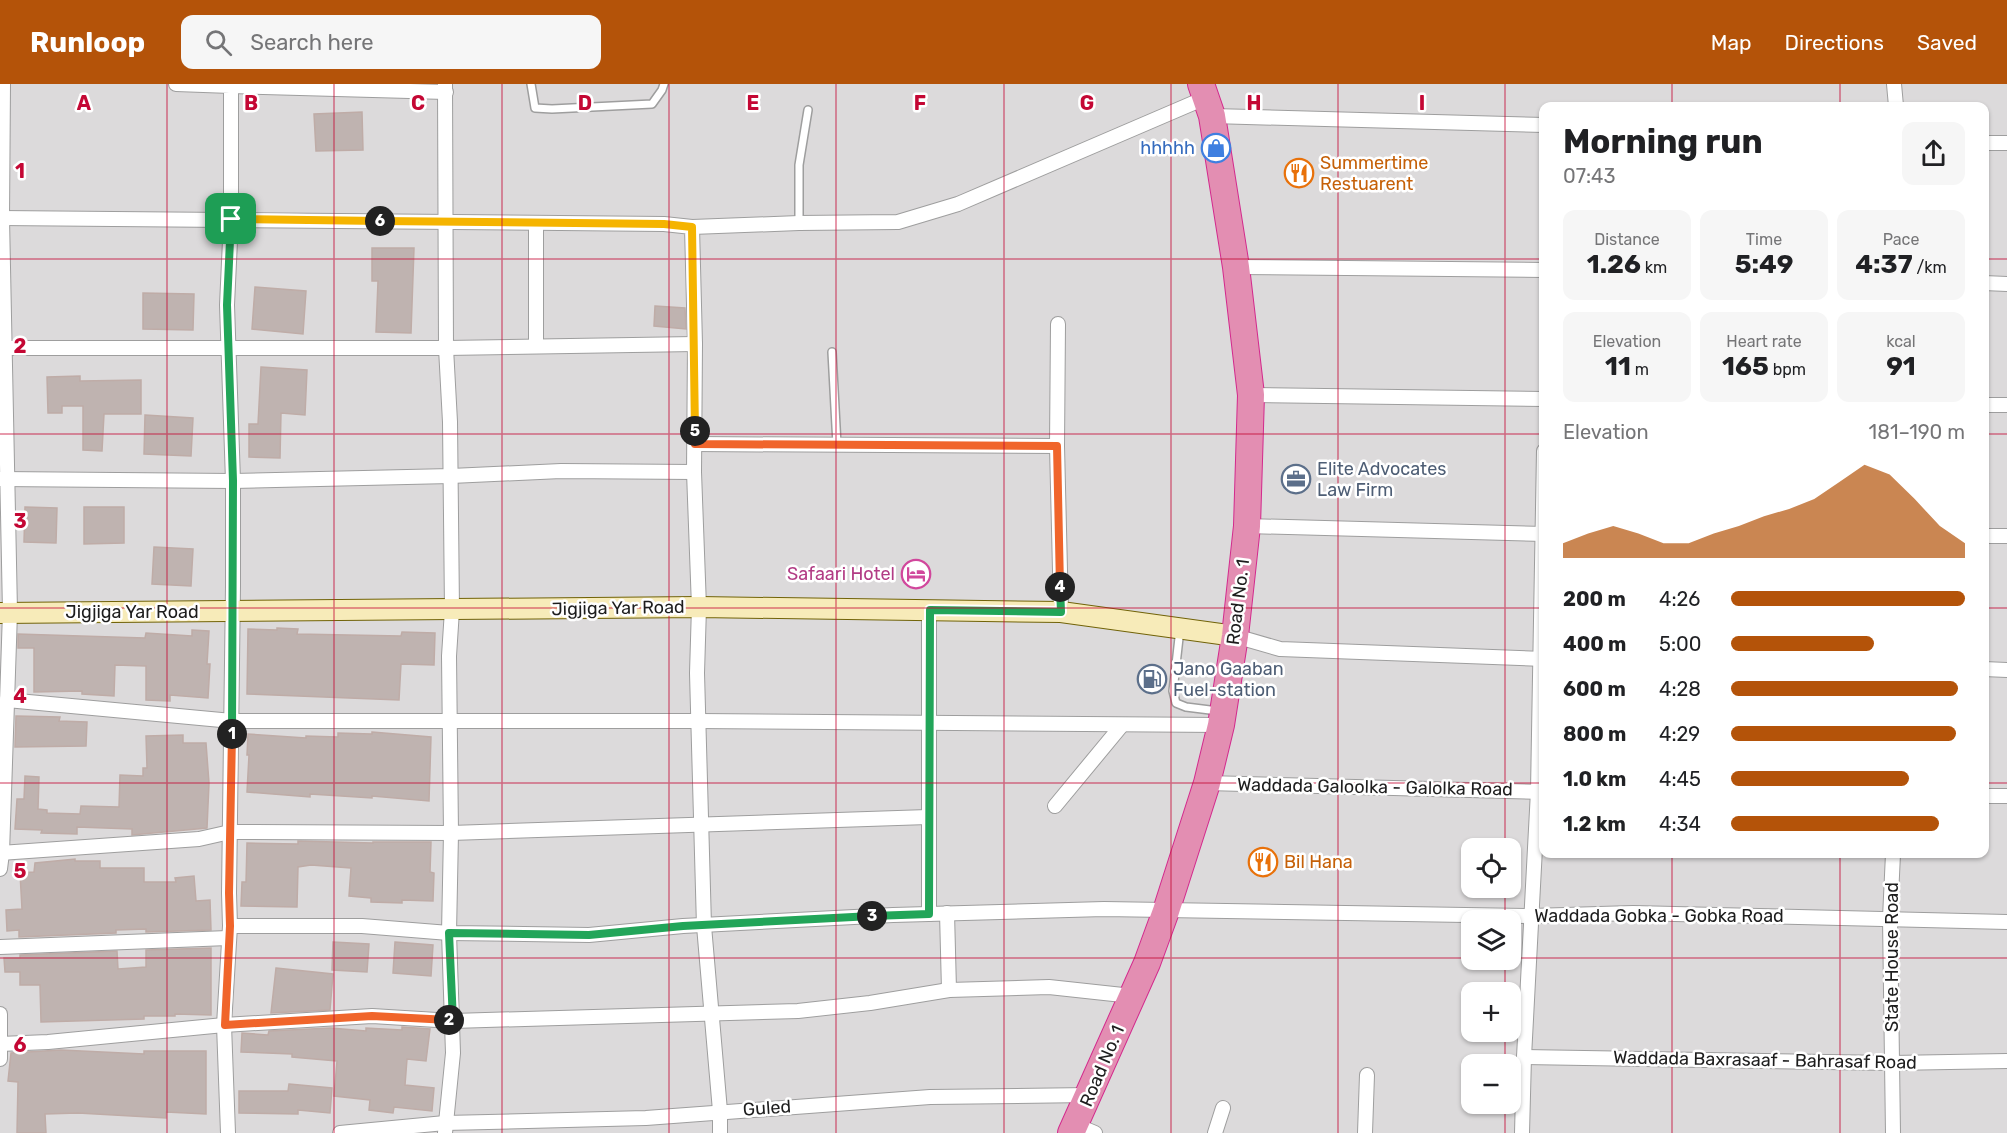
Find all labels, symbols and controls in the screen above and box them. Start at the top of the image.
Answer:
search box [181,15,601,69]
text: Runloop [30,26,145,59]
icon: search [202,26,235,59]
text: Search here [250,29,374,56]
text: Map [1711,30,1752,55]
text: Directions [1785,30,1884,55]
text: Saved [1917,30,1977,55]
text: A [77,91,92,115]
text: B [244,91,258,115]
text: C [411,91,425,115]
text: D [578,91,592,115]
text: E [747,91,759,115]
text: F [914,91,926,115]
text: G [1080,91,1094,115]
text: H [1247,91,1261,115]
text: I [1419,91,1425,115]
text: Morning run [1563,122,1763,161]
button: share [1902,122,1965,185]
shop icon: hhhhh [1200,132,1232,164]
place label: hhhhh [1140,137,1195,159]
place label: Summertime Restuarent [1320,152,1428,195]
restaurant icon: Summertime Restuarent [1283,157,1315,189]
text: 1 [15,159,25,183]
text: 07:43 [1563,164,1616,188]
pin [205,193,256,244]
icon: arrive [214,202,247,235]
pin: 6 [365,206,395,236]
text: 6 [375,211,385,230]
text: Distance [1594,230,1660,249]
text: Time [1746,230,1782,249]
text: Pace [1883,230,1919,249]
text: 1.26 [1587,249,1641,280]
text: 5:49 [1735,249,1793,280]
text: 4:37 [1855,249,1913,280]
text: km [1641,258,1667,277]
text: /km [1913,258,1947,277]
text: Elevation [1593,332,1661,351]
text: Heart rate [1726,332,1802,351]
text: kcal [1886,332,1916,351]
text: 2 [14,334,27,358]
text: 11 [1605,351,1631,382]
text: 165 [1722,351,1769,382]
text: 91 [1886,351,1916,382]
text: m [1631,360,1649,379]
text: bpm [1769,360,1806,379]
pin: 5 [680,416,710,446]
text: Elevation [1563,420,1649,444]
text: 181–190 m [1869,420,1965,444]
text: 5 [690,421,700,440]
place label: Elite Advocates Law Firm [1317,458,1446,501]
office icon: Elite Advocates Law Firm [1280,463,1312,495]
text: 3 [13,509,27,533]
hotel icon: Safaari Hotel [900,558,932,590]
street label: Road No. 1 [1222,558,1254,646]
place label: Safaari Hotel [787,563,895,585]
pin: 4 [1045,572,1075,602]
text: 4 [1055,577,1065,596]
text: 200 m [1563,587,1626,611]
text: 4:26 [1659,587,1700,611]
street label: Jigjiga Yar Road [551,596,685,620]
street label: Jigjiga Yar Road [65,601,199,623]
text: 400 m [1563,632,1626,656]
text: 5:00 [1659,632,1701,656]
place label: Jano Gaaban Fuel-station [1173,658,1284,701]
fuel station icon: Jano Gaaban Fuel-station [1136,663,1168,695]
text: 600 m [1563,677,1626,701]
text: 4:28 [1659,677,1701,701]
text: 4 [13,684,27,708]
pin: 1 [217,719,247,749]
text: 800 m [1563,722,1626,746]
text: 4:29 [1659,722,1700,746]
text: 1 [228,724,236,743]
text: 1.0 km [1563,767,1626,791]
text: 4:45 [1659,767,1701,791]
street label: Waddada Galoolka - Galolka Road [1237,774,1513,800]
text: 1.2 km [1563,812,1626,836]
text: 4:34 [1659,812,1701,836]
map controls [1461,838,1521,1114]
button: locate [1461,838,1521,898]
restaurant icon: Bil Hana [1247,846,1279,878]
place label: Bil Hana [1284,851,1353,873]
text: 5 [14,859,27,883]
street label: State House Road [1881,882,1903,1032]
pin: 3 [857,901,887,931]
street label: Waddada Gobka - Gobka Road [1534,905,1784,927]
text: 3 [867,906,877,925]
button: layers [1461,910,1521,970]
button: + [1461,982,1521,1042]
pin: 2 [434,1005,464,1035]
text: 2 [444,1010,454,1029]
street label: Road No. 1 [1075,1022,1129,1110]
text: 6 [13,1033,27,1057]
street label: Waddada Baxrasaaf - Bahrasaf Road [1613,1046,1917,1074]
button: − [1461,1054,1521,1114]
street label: Guled [742,1095,792,1121]

